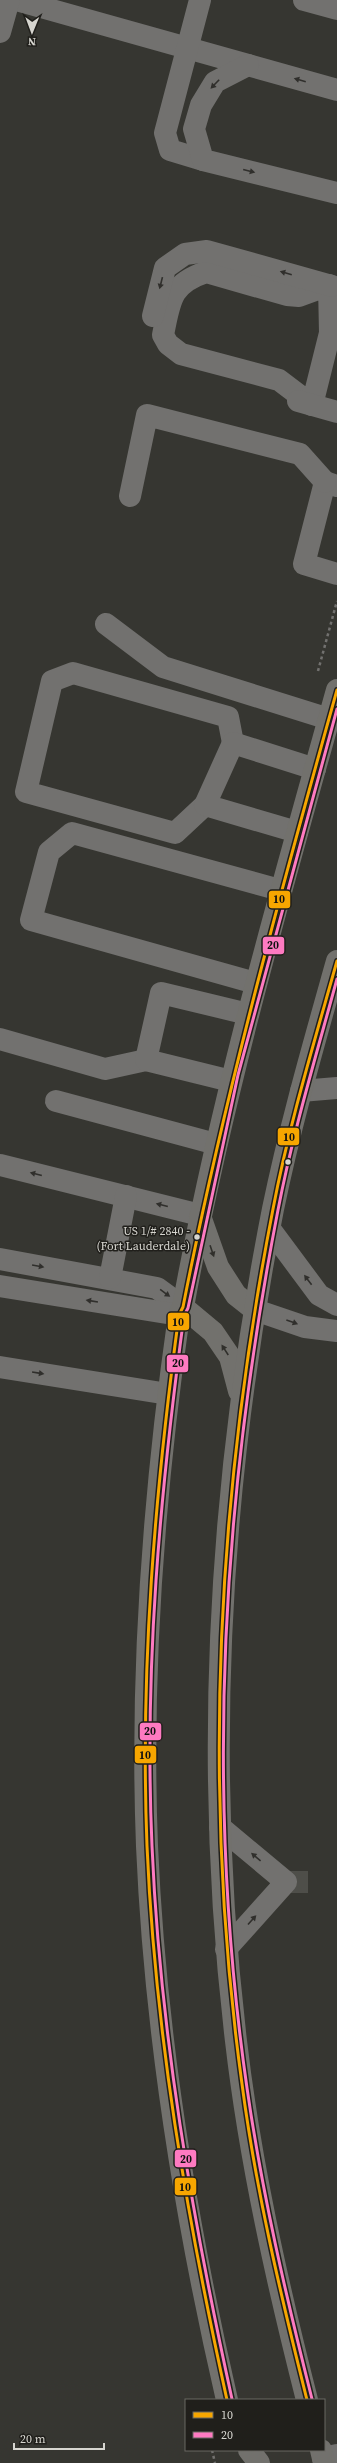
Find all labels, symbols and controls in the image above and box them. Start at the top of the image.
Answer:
north arrow [12,12,52,52]
text: N [28,34,36,49]
one-way arrow [293,77,305,83]
one-way arrow [210,79,220,89]
one-way arrow [243,169,255,175]
one-way arrow [280,270,292,276]
one-way arrow [158,277,164,289]
line badge: 10 [268,890,291,909]
text: 10 [273,892,285,907]
line badge: 20 [262,936,285,955]
text: 20 [267,938,279,953]
line badge: 10 [277,1127,300,1146]
text: 10 [283,1130,295,1145]
unlabelled marker [283,1157,293,1167]
one-way arrow [30,1170,42,1176]
one-way arrow [156,1202,168,1208]
place label: US 1/# 2840 - (Fort Lauderdale) [96,1223,190,1254]
marker: US 1/# 2840 - (Fort Lauderdale) [192,1232,202,1242]
one-way arrow [210,1246,216,1258]
one-way arrow [32,1263,45,1269]
one-way arrow [305,1275,313,1285]
one-way arrow [159,1289,170,1297]
one-way arrow [86,1298,98,1304]
line badge: 10 [167,1312,190,1331]
text: 10 [172,1315,184,1330]
one-way arrow [286,1320,298,1326]
one-way arrow [221,1344,229,1355]
line badge: 20 [166,1354,189,1373]
text: 20 [172,1356,184,1371]
one-way arrow [32,1370,45,1376]
line badge: 20 [139,1722,162,1741]
text: 20 [144,1724,156,1739]
line badge: 10 [134,1745,157,1764]
text: 10 [139,1748,151,1763]
one-way arrow [251,1853,262,1862]
one-way arrow [247,1915,257,1925]
line badge: 20 [174,2149,197,2168]
text: 20 [180,2152,192,2167]
line badge: 10 [174,2177,197,2196]
text: 10 [179,2180,191,2195]
legend [185,2399,325,2451]
text: 10 [221,2407,233,2423]
scale bar [14,2425,104,2451]
text: 20 [221,2427,233,2443]
text: 20 m [20,2431,46,2447]

